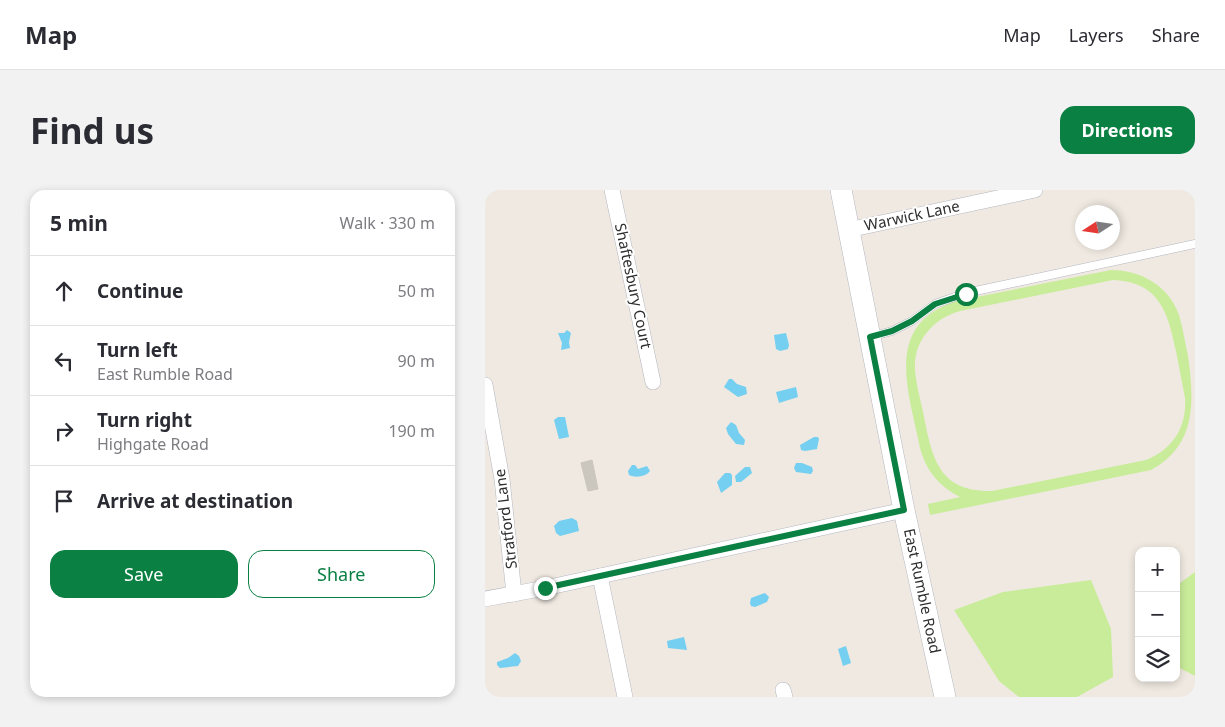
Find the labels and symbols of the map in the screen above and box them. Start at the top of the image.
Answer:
street label: Warwick Lane [862,195,961,235]
north arrow [1075,205,1120,250]
street label: Shaftesbury Court [611,221,657,351]
route start [955,283,978,306]
street label: Stratford Lane [489,468,521,570]
street label: East Rumble Road [900,526,946,655]
route end [534,577,557,600]

